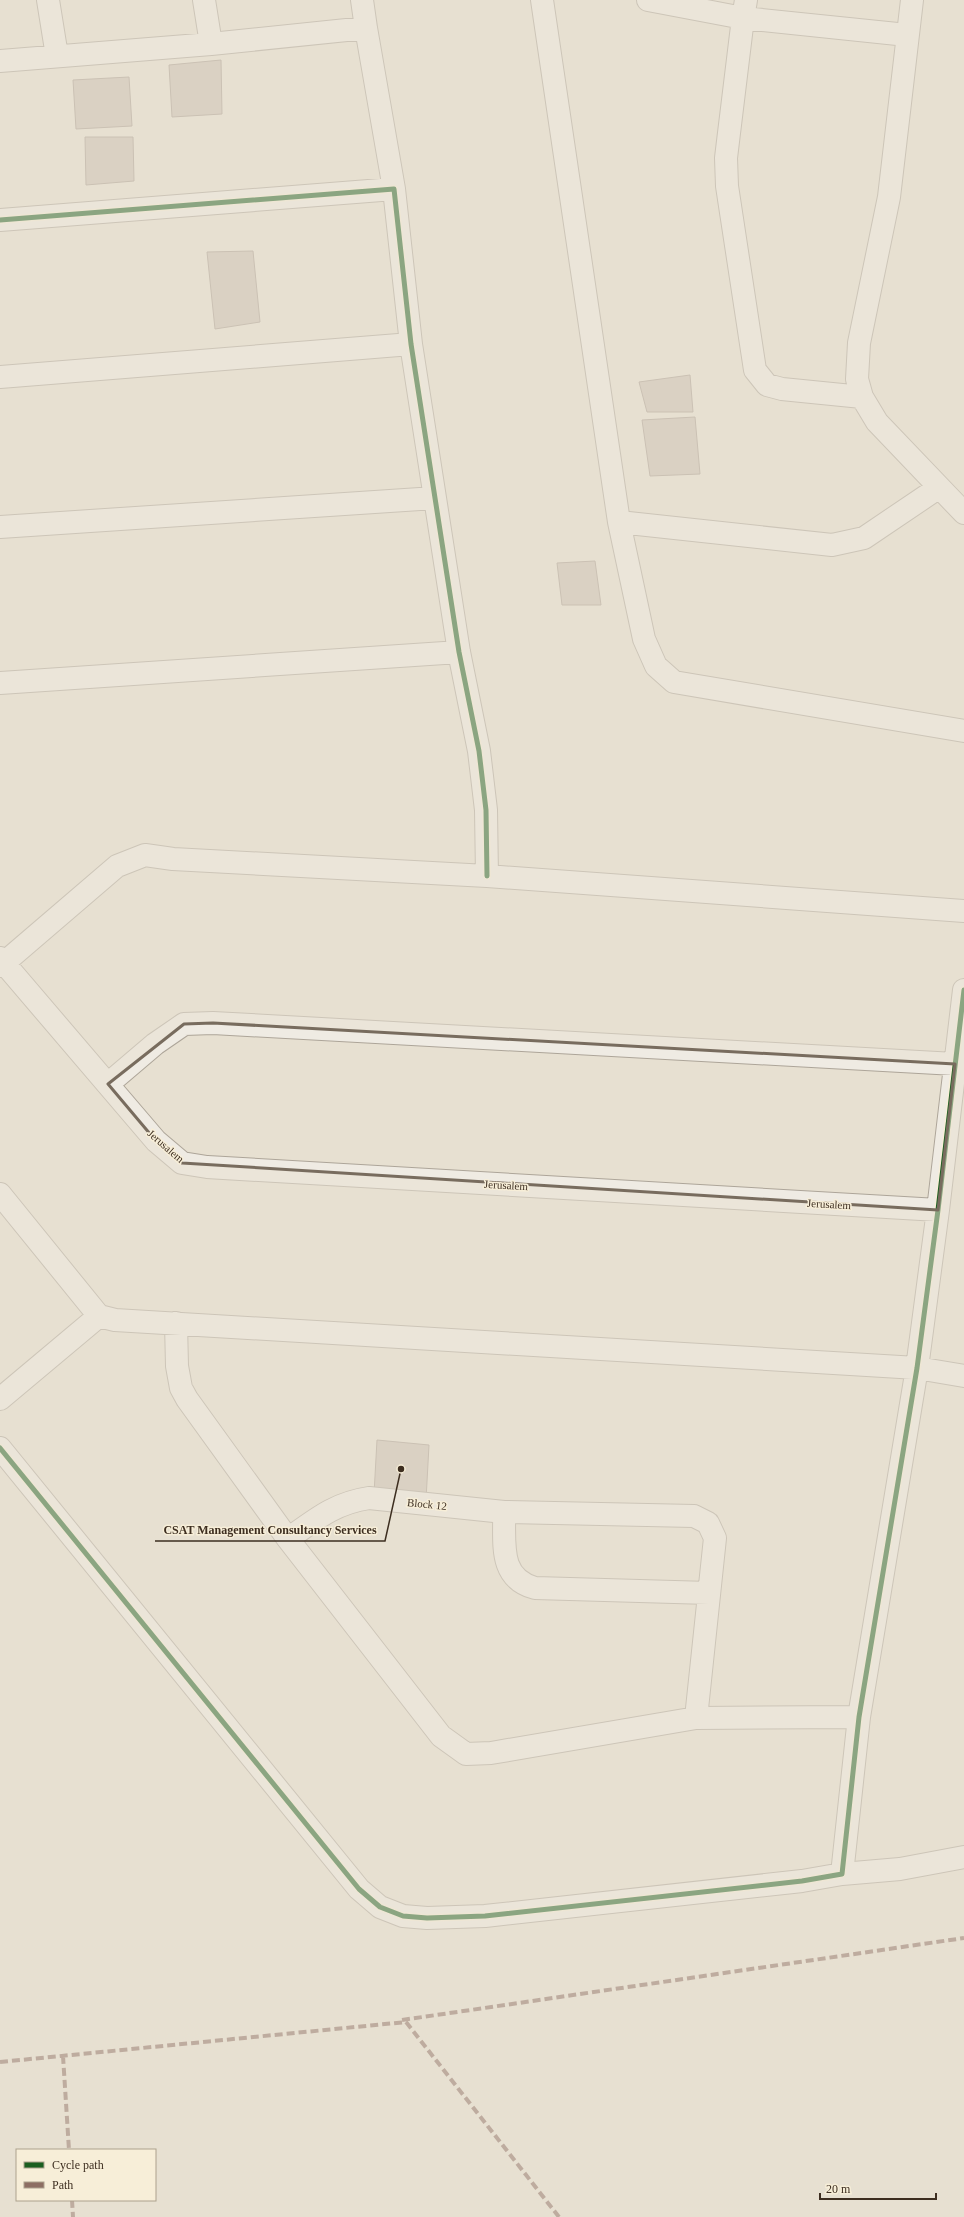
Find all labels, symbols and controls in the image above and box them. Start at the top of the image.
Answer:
street label: Jerusalem [145,1127,187,1165]
street label: Jerusalem [484,1178,529,1192]
street label: Jerusalem [807,1197,852,1211]
street label: Block 12 [406,1496,448,1512]
callout: CSAT Management Consultancy Services [155,1517,385,1541]
text: CSAT Management Consultancy Services [163,1523,377,1537]
legend [16,2149,156,2201]
text: Cycle path [52,2158,104,2172]
scale bar [820,2175,936,2201]
text: Path [52,2178,73,2192]
text: 20 m [826,2182,851,2196]

